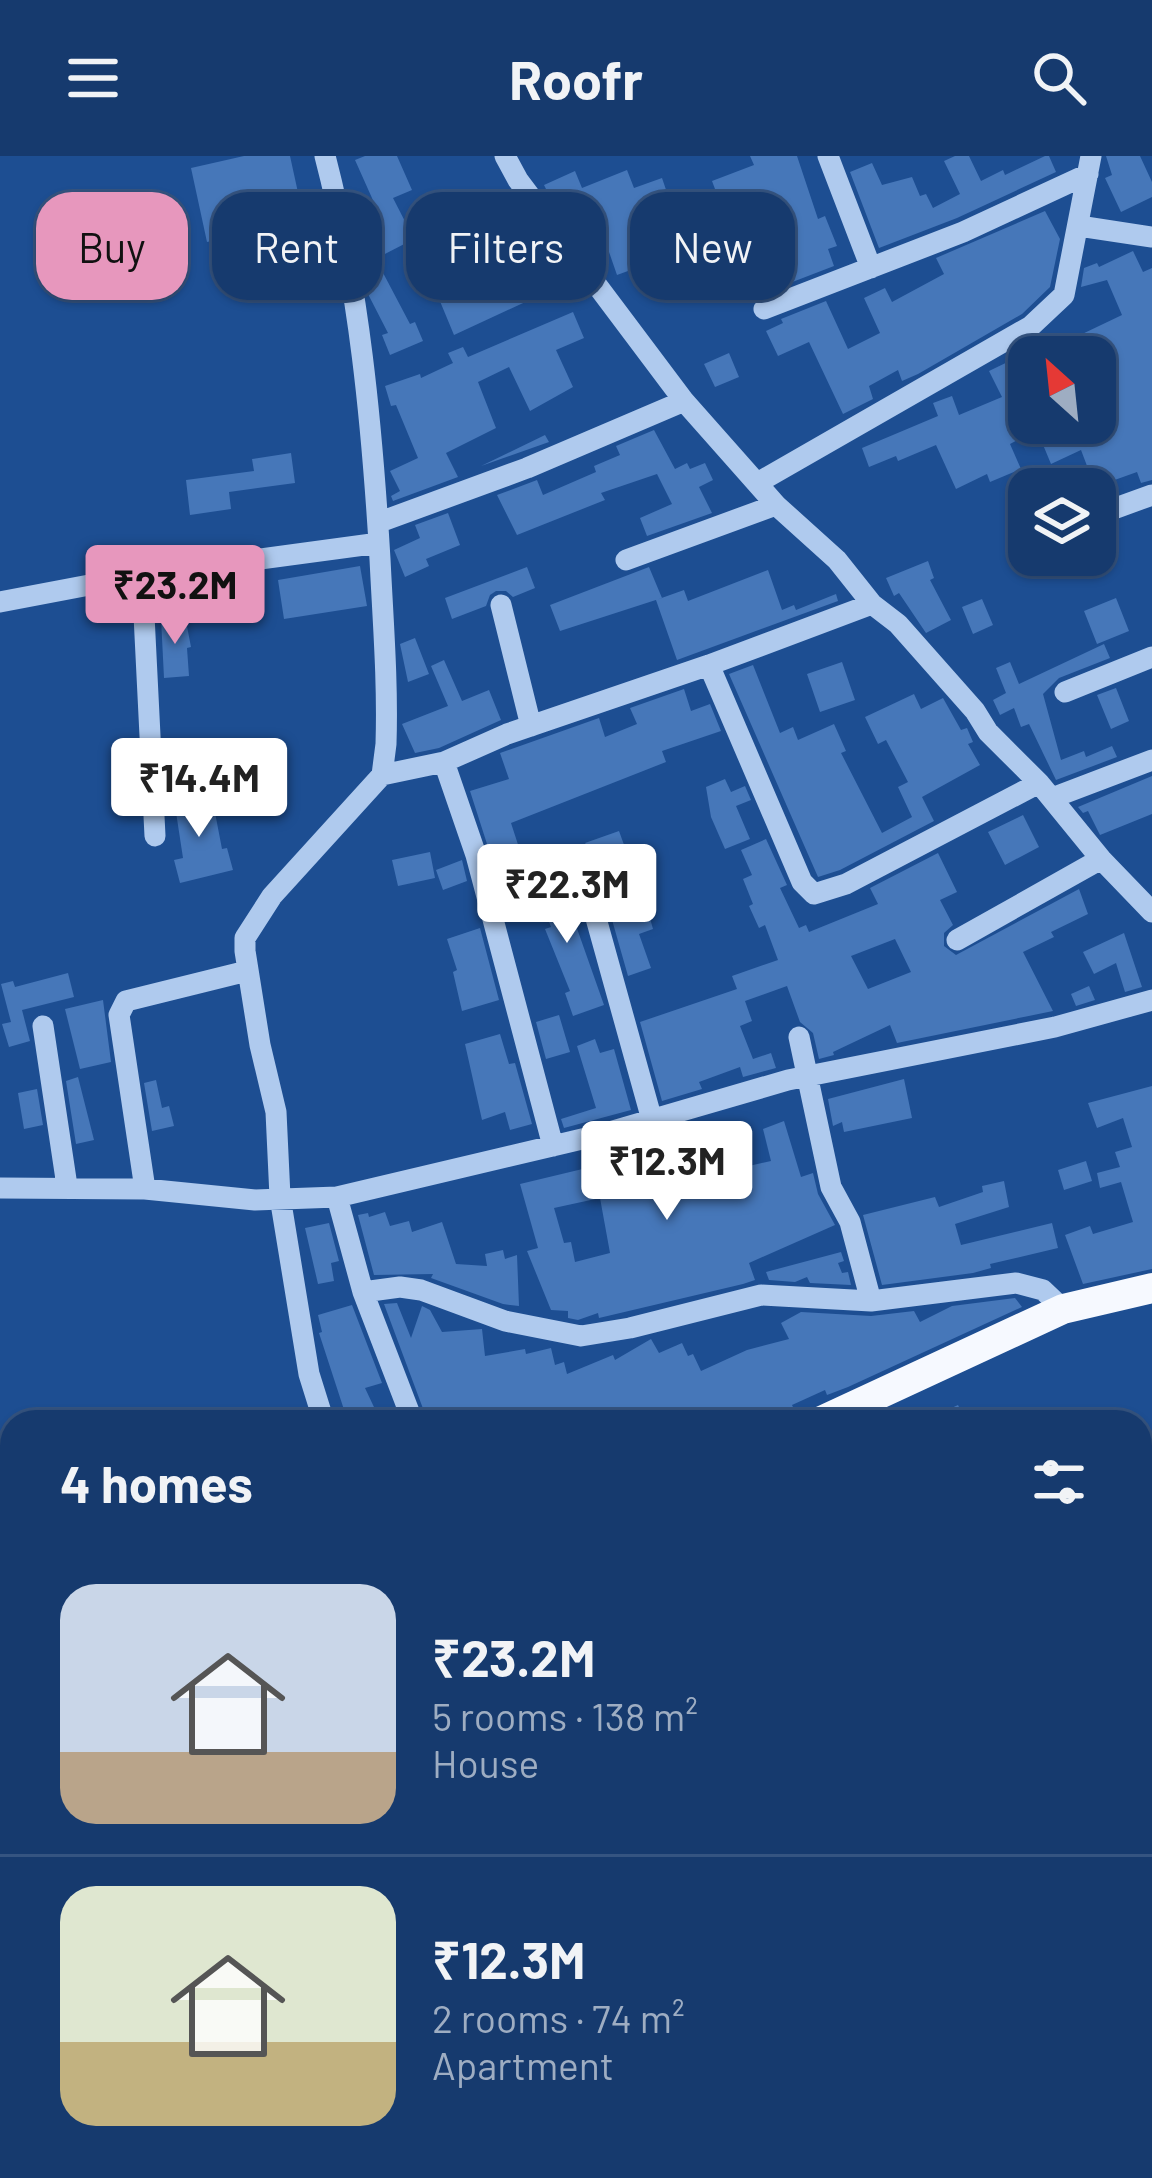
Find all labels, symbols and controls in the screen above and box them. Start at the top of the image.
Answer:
icon: menu [60,45,126,111]
icon: search [1026,45,1092,111]
text: Roofr [509,46,643,111]
chip: Buy [36,192,188,300]
chip: Rent [212,192,382,300]
chip: Filters [406,192,606,300]
chip: New [630,192,795,300]
north arrow [1008,336,1116,444]
map controls [1008,336,1116,576]
button: layers [1008,468,1116,576]
pin: ₹23.2M [77,545,273,647]
text: ₹23.2M [113,560,237,607]
pin: ₹14.4M [101,738,297,840]
text: ₹14.4M [138,753,260,800]
pin: ₹22.3M [469,844,665,946]
text: ₹22.3M [504,859,630,906]
pin: ₹12.3M [569,1121,765,1223]
text: ₹12.3M [608,1136,726,1183]
icon: filters [1026,1449,1092,1515]
text: 4 homes [60,1452,253,1513]
text: ₹23.2M [432,1626,595,1687]
icon: home [156,1632,300,1776]
text: 5 rooms · 138 m² [432,1692,698,1739]
text: House [432,1739,539,1786]
text: ₹12.3M [432,1928,586,1989]
icon: home [156,1934,300,2078]
text: 2 rooms · 74 m² [432,1994,685,2041]
text: Apartment [432,2041,614,2088]

